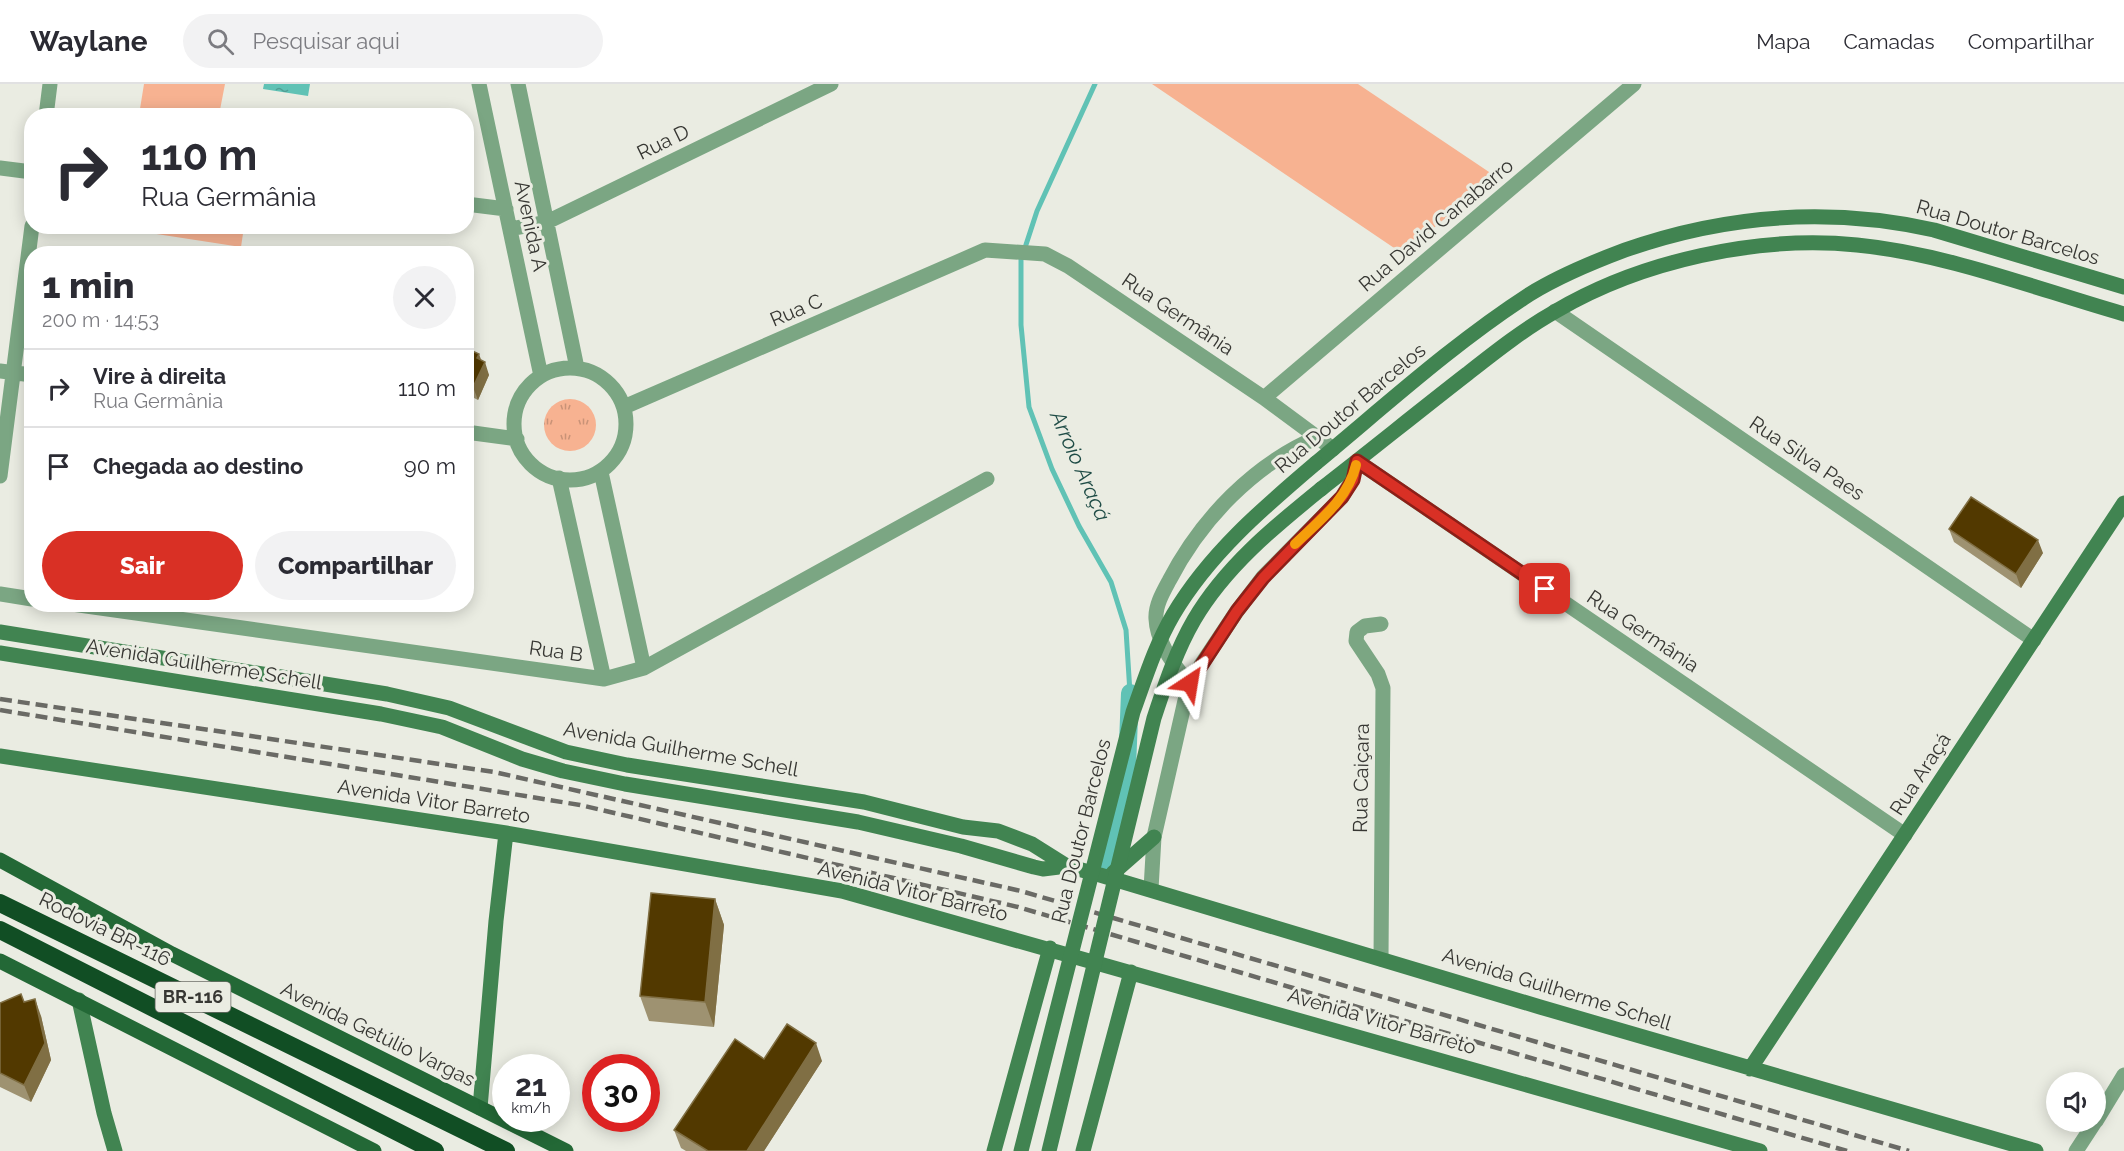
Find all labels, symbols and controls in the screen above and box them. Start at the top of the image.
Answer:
search box [183,14,603,68]
text: Waylane [30,25,147,58]
icon: search [204,25,237,58]
text: Pesquisar aqui [252,28,400,54]
text: Mapa [1756,29,1810,54]
text: Camadas [1843,29,1935,54]
text: Compartilhar [1968,29,2094,54]
street label: Rua D [633,119,693,165]
text: 110 m [141,131,257,180]
icon: right [42,132,120,210]
street label: Rua David Canabarro [1354,153,1518,297]
street label: Avenida A [510,178,552,274]
text: Rua Germânia [141,181,317,212]
street label: Rua Doutor Barcelos [1914,194,2102,270]
text: 1 min [42,264,134,306]
button: close [393,266,456,329]
street label: Rua Germânia [1117,268,1239,360]
street label: Rua C [766,288,826,332]
text: 200 m · 14:53 [42,308,159,332]
street label: Rua Doutor Barcelos [1270,338,1430,478]
text: Vire à direita [93,363,226,389]
icon: right [42,372,75,405]
text: 110 m [398,375,456,401]
text: Rua Germânia [93,389,223,413]
water label: Arroio Araçá [1045,406,1116,525]
street label: Rua Silva Paes [1745,411,1869,505]
icon: arrive [42,450,75,483]
text: Chegada ao destino [93,453,303,479]
text: 90 m [404,453,456,479]
button: Sair [42,531,243,600]
button: Compartilhar [255,531,456,600]
pin [1519,563,1570,614]
icon: arrive [1528,572,1561,605]
street label: Rua Germânia [1582,585,1704,677]
street label: Avenida Guilherme Schell [84,634,324,695]
street label: Rua B [528,635,584,667]
position arrow [1158,651,1222,715]
street label: Avenida Guilherme Schell [562,716,801,782]
street label: Rua Caiçara [1348,723,1374,833]
street label: Rua Araçá [1884,728,1956,820]
street label: Rua Doutor Barcelos [1046,736,1116,926]
street label: Avenida Vitor Barreto [336,774,532,828]
street label: Avenida Vitor Barreto [816,856,1010,926]
street label: Rodovia BR-116 [35,887,175,971]
street label: Avenida Guilherme Schell [1439,943,1675,1035]
street label: Avenida Getúlio Vargas [277,977,479,1091]
road number: BR-116 [156,982,230,1012]
street label: Avenida Vitor Barreto [1285,983,1479,1059]
speed limit sign: 30 [582,1054,660,1132]
text: 21 [515,1068,547,1103]
map controls [2046,1072,2106,1132]
button: sound [2046,1072,2106,1132]
text: km/h [511,1099,551,1117]

